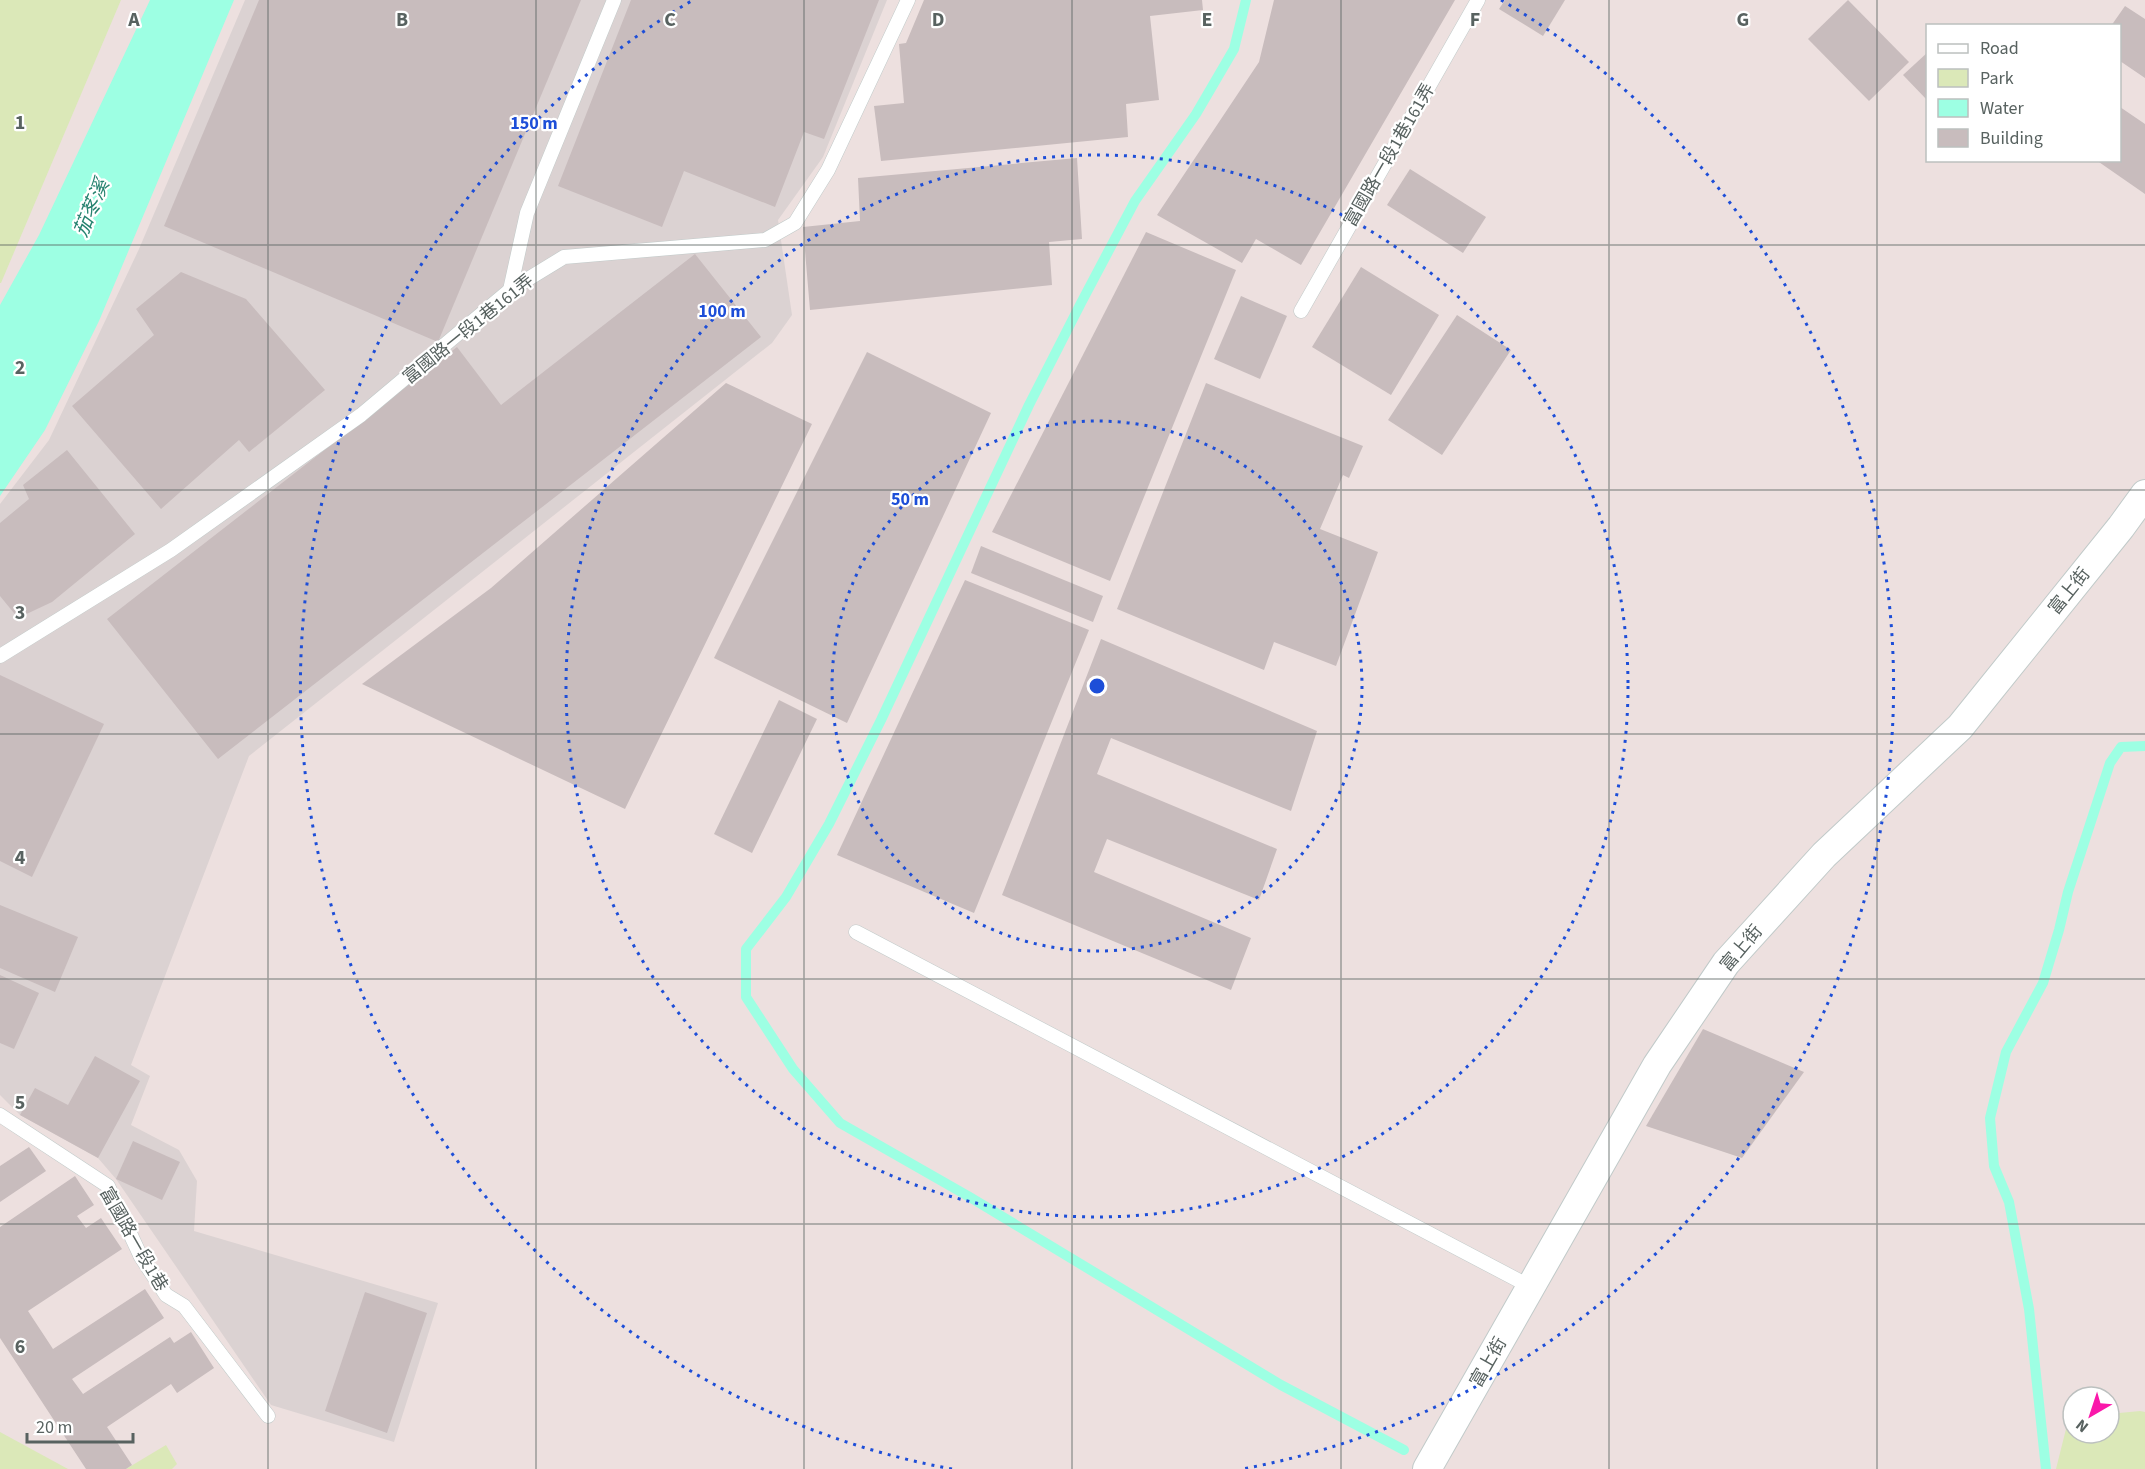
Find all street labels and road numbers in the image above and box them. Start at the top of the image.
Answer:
street label: 富國路一段1巷161弄 [1338,79,1441,232]
street label: 富國路一段1巷161弄 [398,269,539,390]
street label: 富上街 [2043,562,2096,620]
street label: 富上街 [1714,920,1768,977]
street label: 富國路一段1巷 [94,1182,174,1296]
street label: 富上街 [1464,1333,1513,1392]

